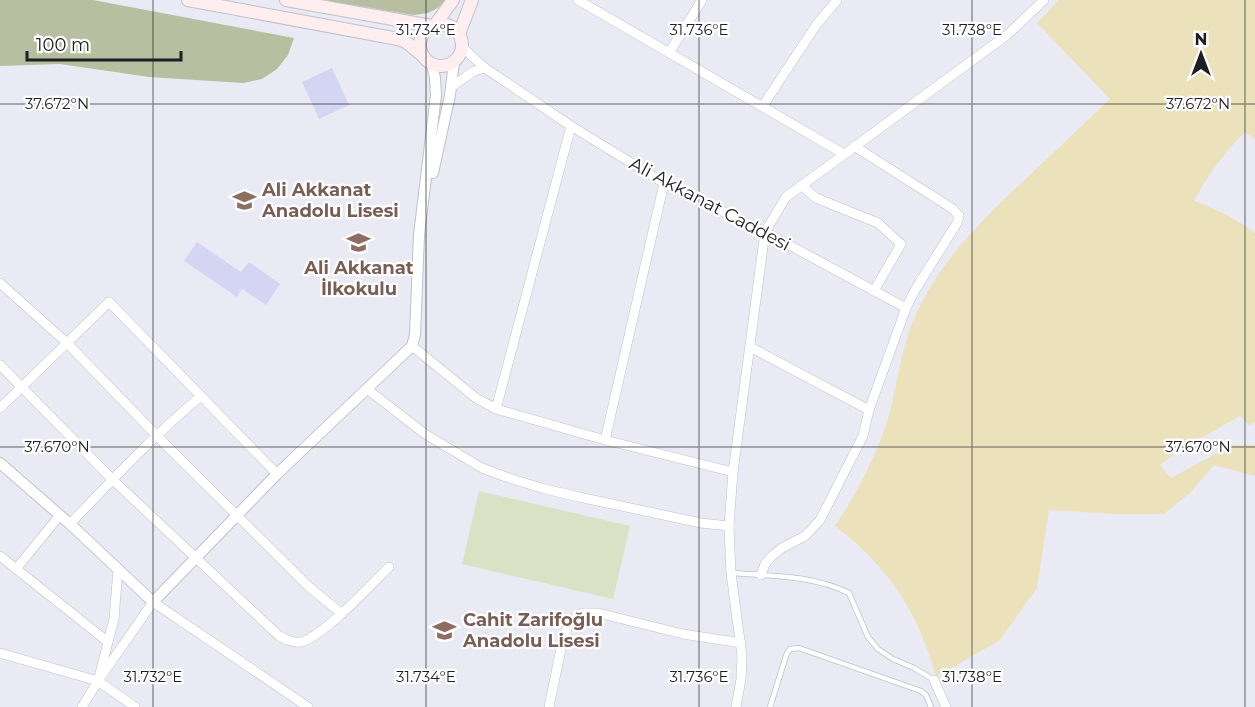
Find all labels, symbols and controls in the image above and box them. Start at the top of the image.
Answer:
text: 31.734°E [396,20,456,39]
text: 31.736°E [669,20,729,39]
text: 31.738°E [942,20,1002,39]
scale bar [27,24,182,62]
north arrow [1171,24,1231,84]
text: N [1195,30,1207,49]
text: 100 m [36,34,90,56]
text: 37.672°N [25,94,89,113]
text: 37.672°N [1166,94,1230,113]
street label: Ali Akkanat Caddesi [626,152,794,256]
place label: Ali Akkanat Anadolu Lisesi [261,179,399,222]
school or university icon: Ali Akkanat Anadolu Lisesi [231,187,257,213]
school or university icon: Ali Akkanat İlkokulu [346,229,372,255]
place label: Ali Akkanat İlkokulu [303,257,414,300]
text: 37.670°N [24,437,90,456]
text: 37.670°N [1165,437,1231,456]
place label: Cahit Zarifoğlu Anadolu Lisesi [462,609,603,652]
school or university icon: Cahit Zarifoğlu Anadolu Lisesi [432,617,458,643]
text: 31.732°E [124,667,182,686]
text: 31.734°E [396,667,456,686]
text: 31.736°E [669,667,729,686]
text: 31.738°E [942,667,1002,686]

